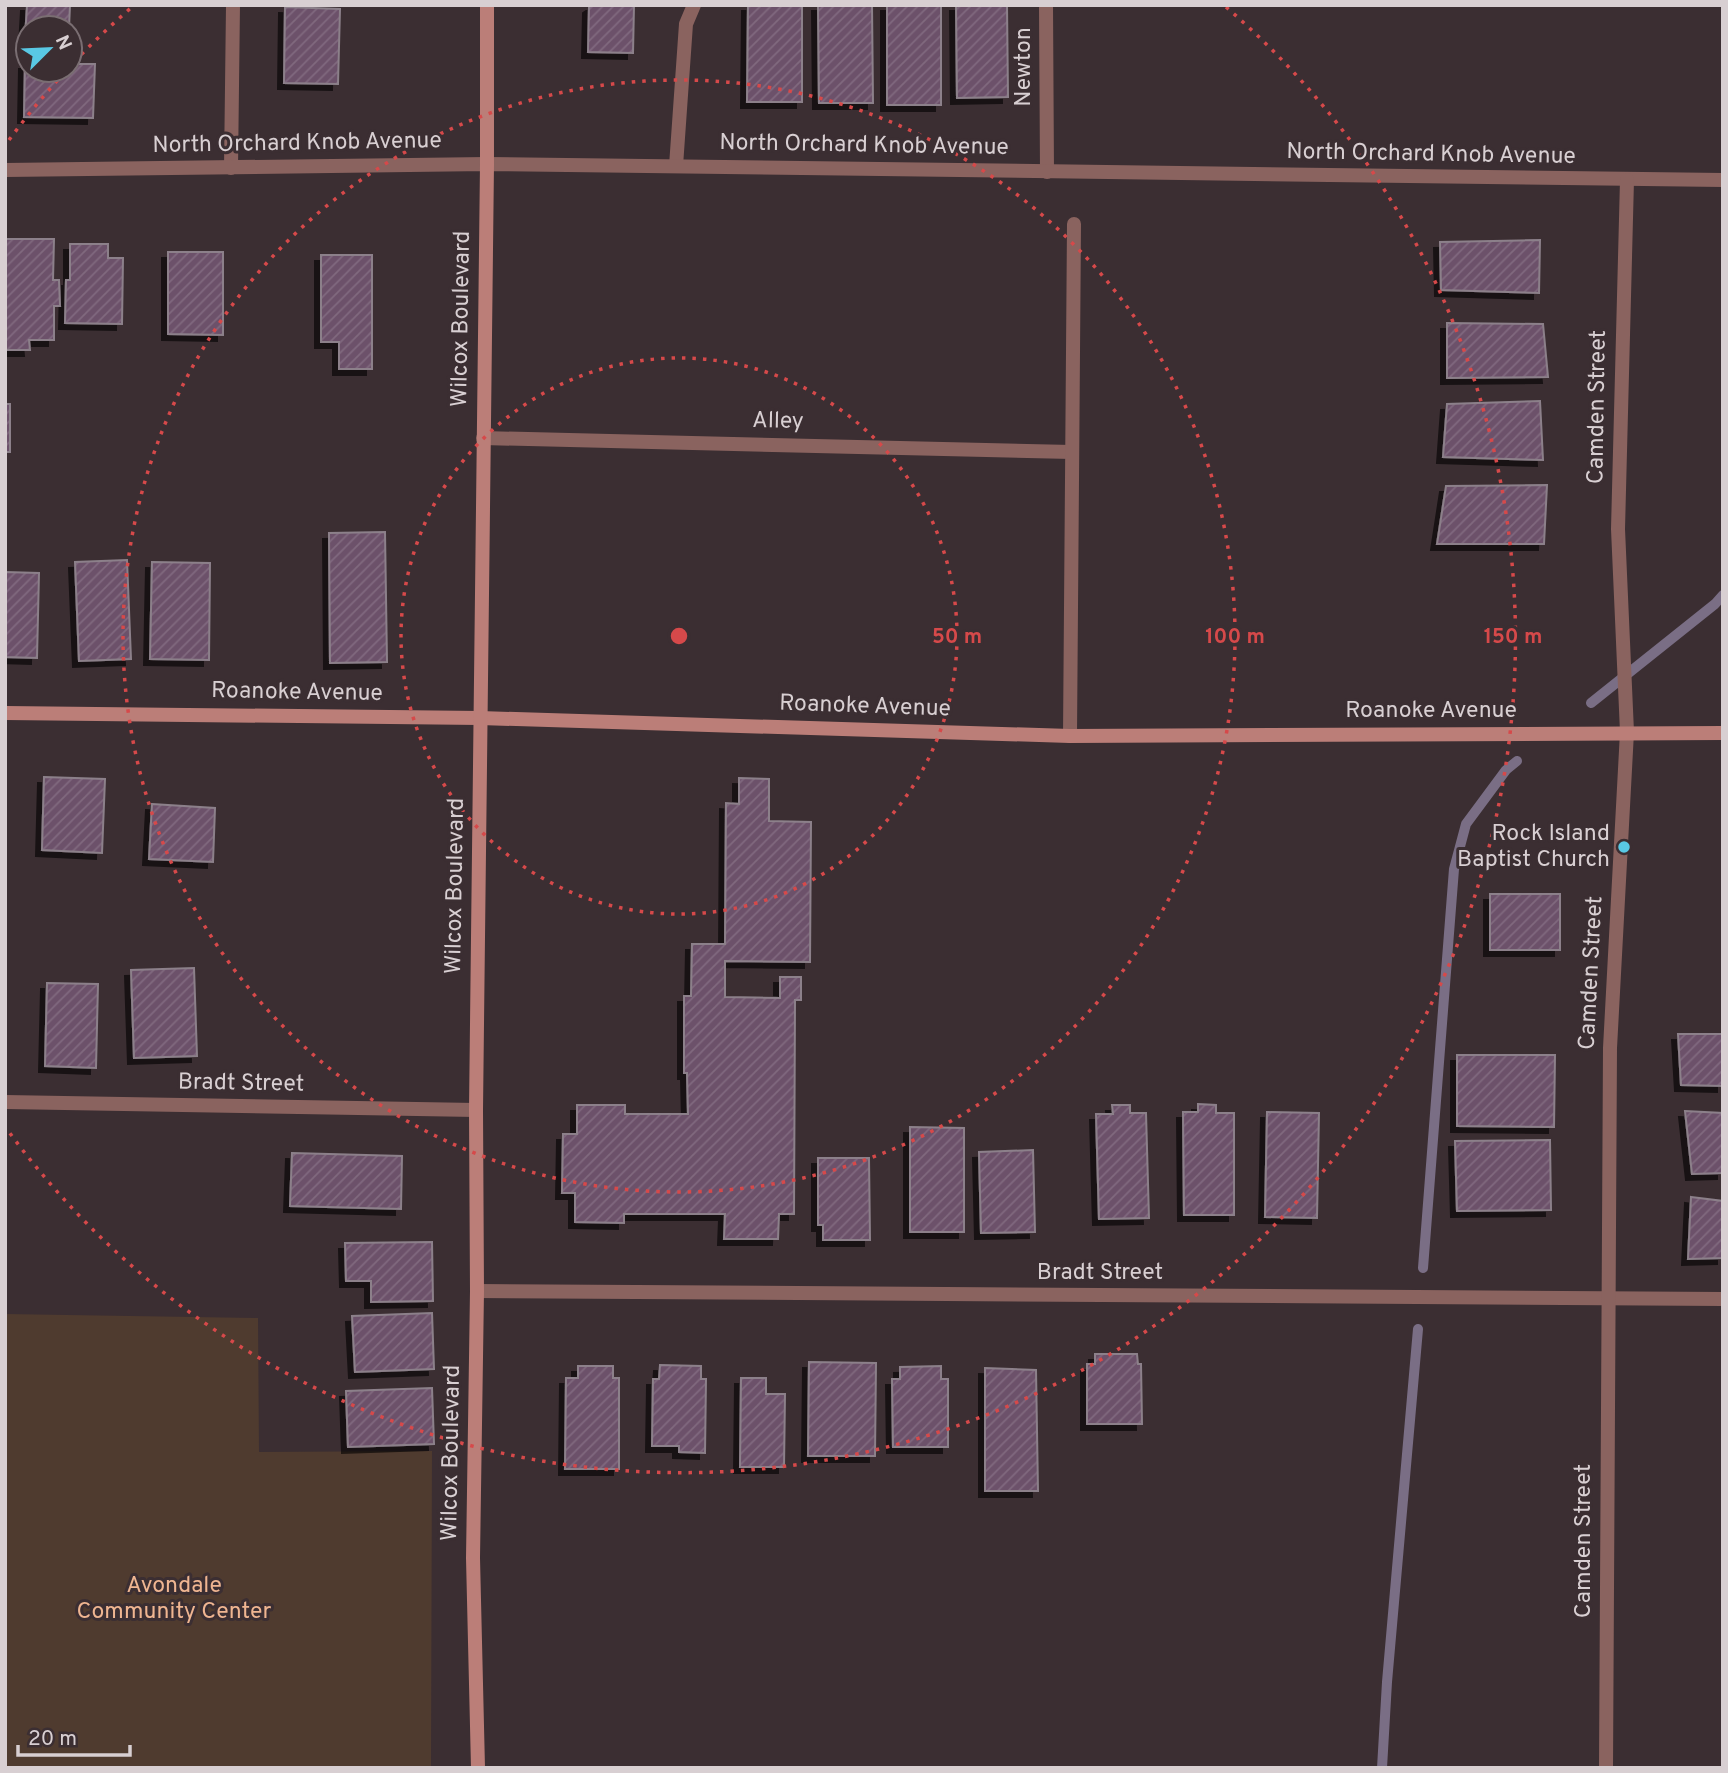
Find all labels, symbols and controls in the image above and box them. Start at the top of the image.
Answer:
north arrow [14,14,84,84]
street label: Newton [1010,27,1039,107]
text: N [49,32,76,54]
street label: North Orchard Knob Avenue [152,127,442,161]
street label: North Orchard Knob Avenue [719,129,1009,163]
street label: North Orchard Knob Avenue [1286,138,1576,172]
street label: Wilcox Boulevard [446,230,478,408]
street label: Camden Street [1582,330,1614,484]
street label: Alley [752,407,804,437]
centre of rings [667,624,691,648]
text: 50 m [932,624,982,651]
text: 100 m [1205,624,1265,651]
text: 150 m [1484,624,1542,651]
street label: Roanoke Avenue [211,677,383,709]
street label: Roanoke Avenue [779,690,951,724]
street label: Roanoke Avenue [1345,697,1517,726]
street label: Wilcox Boulevard [440,797,472,975]
place label: Rock Island Baptist Church [1457,820,1610,875]
marker: Rock Island Baptist Church [1616,839,1632,855]
street label: Camden Street [1573,895,1611,1051]
street label: Bradt Street [178,1068,304,1100]
street label: Bradt Street [1037,1259,1163,1288]
street label: Wilcox Boulevard [436,1364,468,1542]
street label: Camden Street [1570,1464,1599,1618]
park label: Avondale Community Center [77,1572,272,1627]
scale bar [18,1714,130,1758]
text: 20 m [28,1726,77,1753]

